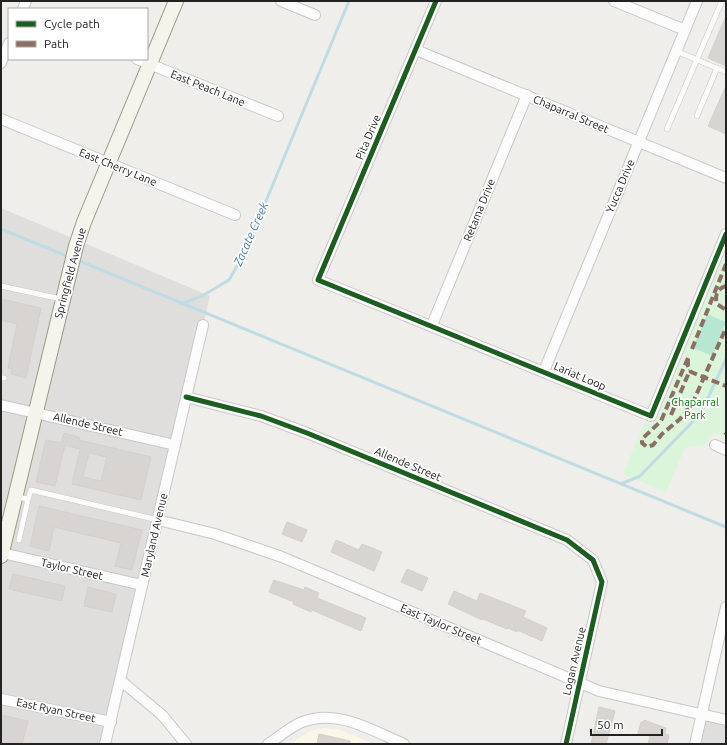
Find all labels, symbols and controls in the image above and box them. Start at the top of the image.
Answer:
legend [8,8,148,60]
text: Cycle path [44,17,100,30]
text: Path [44,37,69,50]
street label: East Peach Lane [169,68,247,108]
street label: Chaparral Street [531,93,611,136]
street label: Pita Drive [353,113,383,161]
street label: East Cherry Lane [77,146,159,188]
street label: Yucca Drive [603,158,637,214]
street label: Retama Drive [461,177,497,243]
water label: Zacate Creek [230,199,271,269]
street label: Springfield Avenue [52,226,88,320]
street label: Lariat Loop [552,360,608,392]
park label: Chaparral Park [671,396,719,421]
street label: Allende Street [52,410,125,438]
street label: Allende Street [373,445,444,484]
street label: Maryland Avenue [139,492,169,578]
street label: Taylor Street [40,556,105,582]
street label: East Taylor Street [399,602,484,647]
street label: Logan Avenue [560,626,588,696]
street label: East Ryan Street [15,696,97,724]
scale bar [591,711,662,737]
text: 50 m [597,718,624,731]

